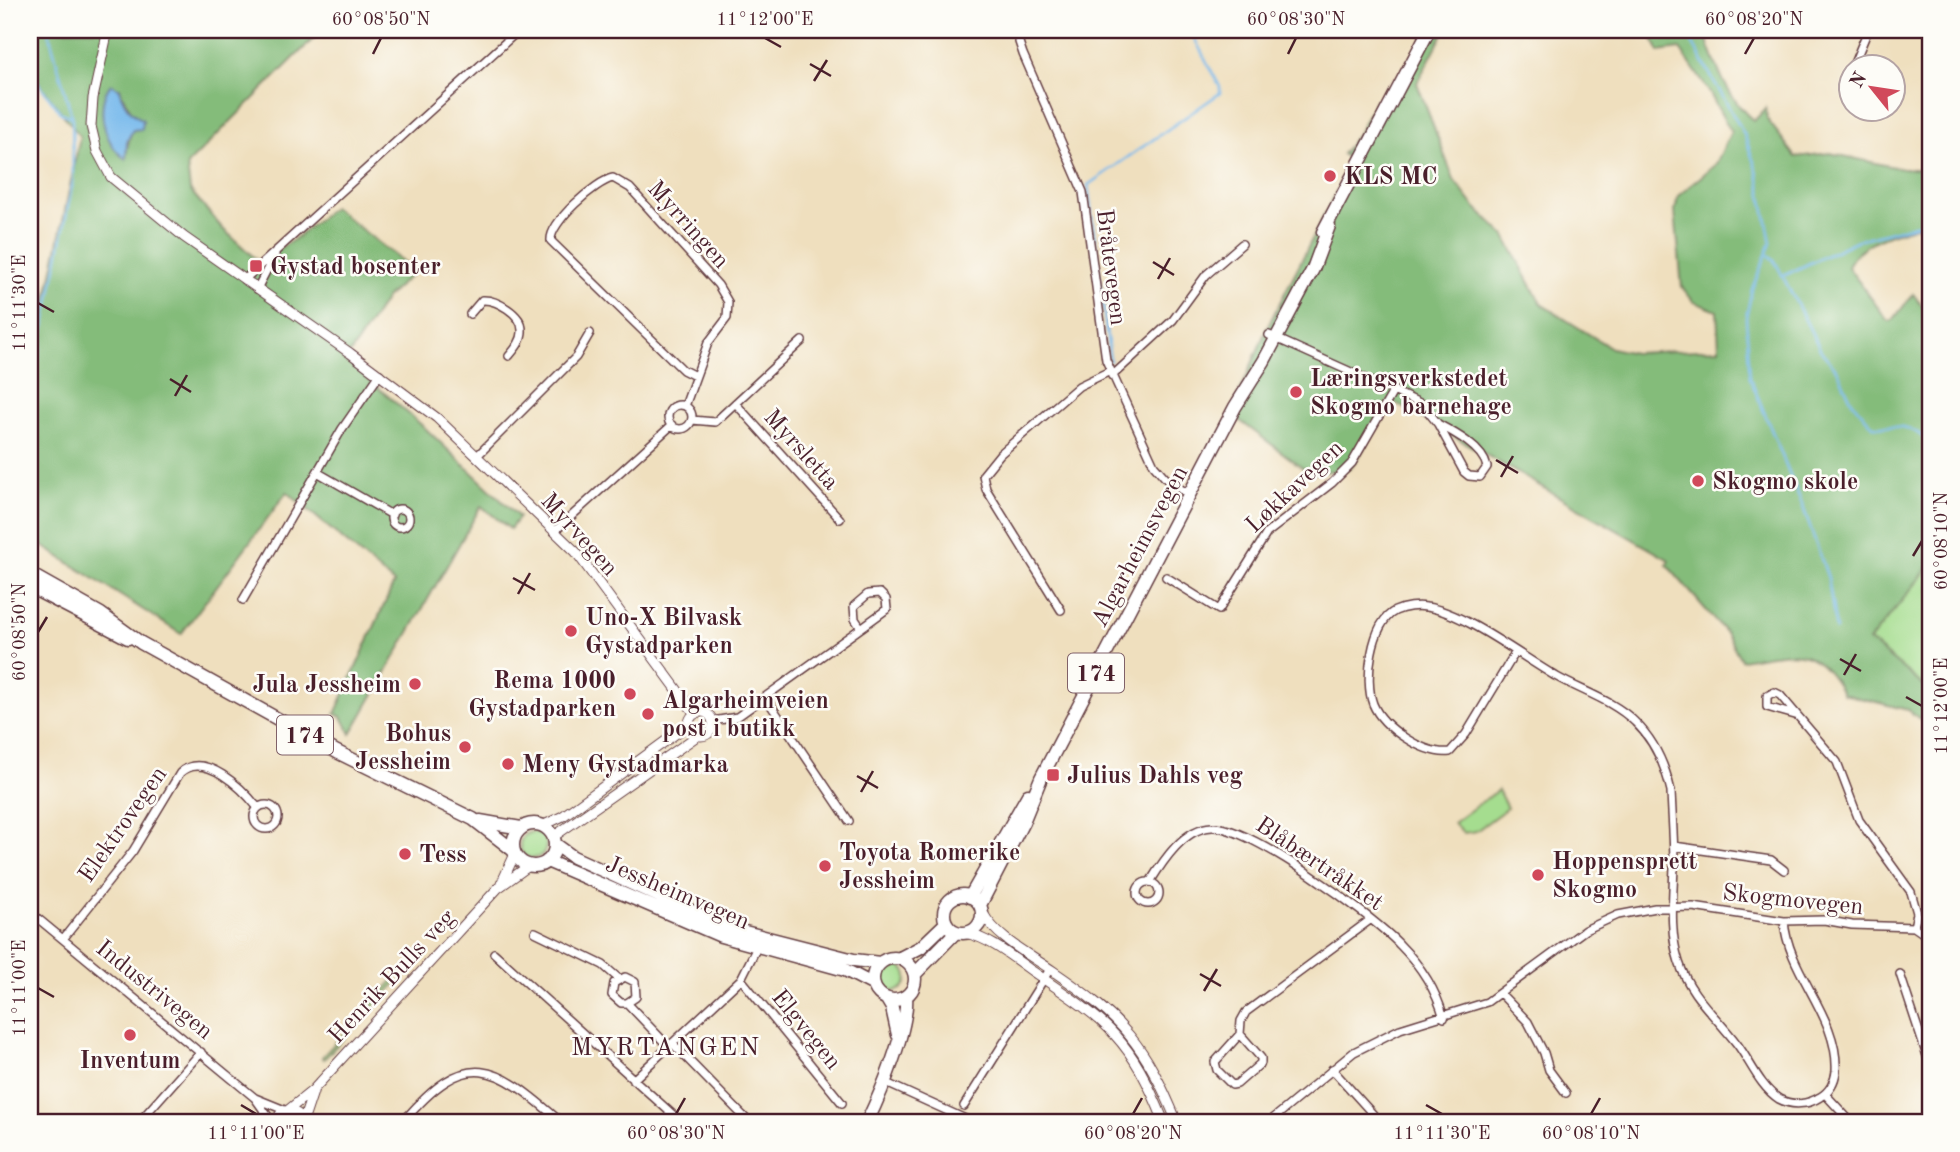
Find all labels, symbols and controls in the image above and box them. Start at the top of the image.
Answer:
text: 60°08'50"N [332,11,430,29]
text: 11°12'00"E [717,11,813,29]
text: 60°08'30"N [1247,11,1345,29]
text: 60°08'20"N [1705,11,1803,29]
north arrow [1838,52,1908,122]
text: N [1848,69,1872,92]
place label: KLS MC [1344,166,1437,190]
marker: KLS MC [1322,168,1338,184]
street label: Myrringen [642,177,733,274]
street label: Bråtevegen [1091,208,1129,327]
text: 11°11'30"E [11,255,29,351]
place label: Gystad bosenter [270,256,441,280]
marker: Gystad bosenter [248,258,264,274]
place label: Læringsverkstedet Skogmo barnehage [1310,368,1512,420]
marker: Læringsverkstedet Skogmo barnehage [1288,384,1304,400]
street label: Myrsletta [758,405,843,495]
street label: Løkkavegen [1242,437,1349,538]
street label: Algarheimsvegen [1088,462,1193,632]
place label: Skogmo skole [1712,471,1858,495]
marker: Skogmo skole [1690,473,1706,489]
street label: Myrvegen [535,489,622,581]
text: 60°08'10"N [1933,492,1951,590]
text: 60°08'50"N [11,583,29,681]
place label: Uno-X Bilvask Gystadparken [585,607,742,659]
marker: Uno-X Bilvask Gystadparken [563,623,579,639]
road number: 174 [1068,653,1124,692]
text: 11°12'00"E [1933,658,1951,754]
place label: Rema 1000 Gystadparken [468,670,616,722]
place label: Jula Jessheim [253,674,401,698]
marker: Jula Jessheim [407,676,423,692]
marker: Rema 1000 Gystadparken [622,686,638,702]
place label: Algarheimveien post i butikk [662,690,829,742]
marker: Algarheimveien post i butikk [640,706,656,722]
road number: 174 [277,716,333,754]
place label: Bohus Jessheim [355,723,451,775]
marker: Bohus Jessheim [457,739,473,755]
place label: Meny Gystadmarka [522,754,729,778]
marker: Meny Gystadmarka [500,756,516,772]
street label: Elektrovegen [75,763,172,887]
place label: Julius Dahls veg [1067,765,1244,789]
marker: Julius Dahls veg [1045,767,1061,783]
street label: Blåbærtråkket [1251,813,1387,916]
place label: Toyota Romerike Jessheim [839,842,1020,894]
place label: Tess [419,844,467,868]
marker: Tess [397,846,413,862]
place label: Hoppensprett Skogmo [1552,851,1698,903]
street label: Jessheimvegen [602,853,753,935]
marker: Toyota Romerike Jessheim [817,858,833,874]
marker: Hoppensprett Skogmo [1530,867,1546,883]
street label: Skogmovegen [1721,882,1865,920]
street label: Henrik Bulls veg [325,906,460,1049]
street label: Industrivegen [91,936,217,1045]
text: 11°11'00"E [11,940,29,1036]
street label: Elgvegen [766,986,845,1075]
marker: Inventum [122,1027,138,1043]
district label: MYRTANGEN [571,1035,761,1061]
place label: Inventum [79,1050,181,1074]
text: 11°11'00"E [208,1125,304,1143]
text: 60°08'30"N [627,1125,725,1143]
text: 60°08'20"N [1084,1125,1182,1143]
text: 11°11'30"E [1394,1125,1490,1143]
text: 60°08'10"N [1542,1125,1640,1143]

